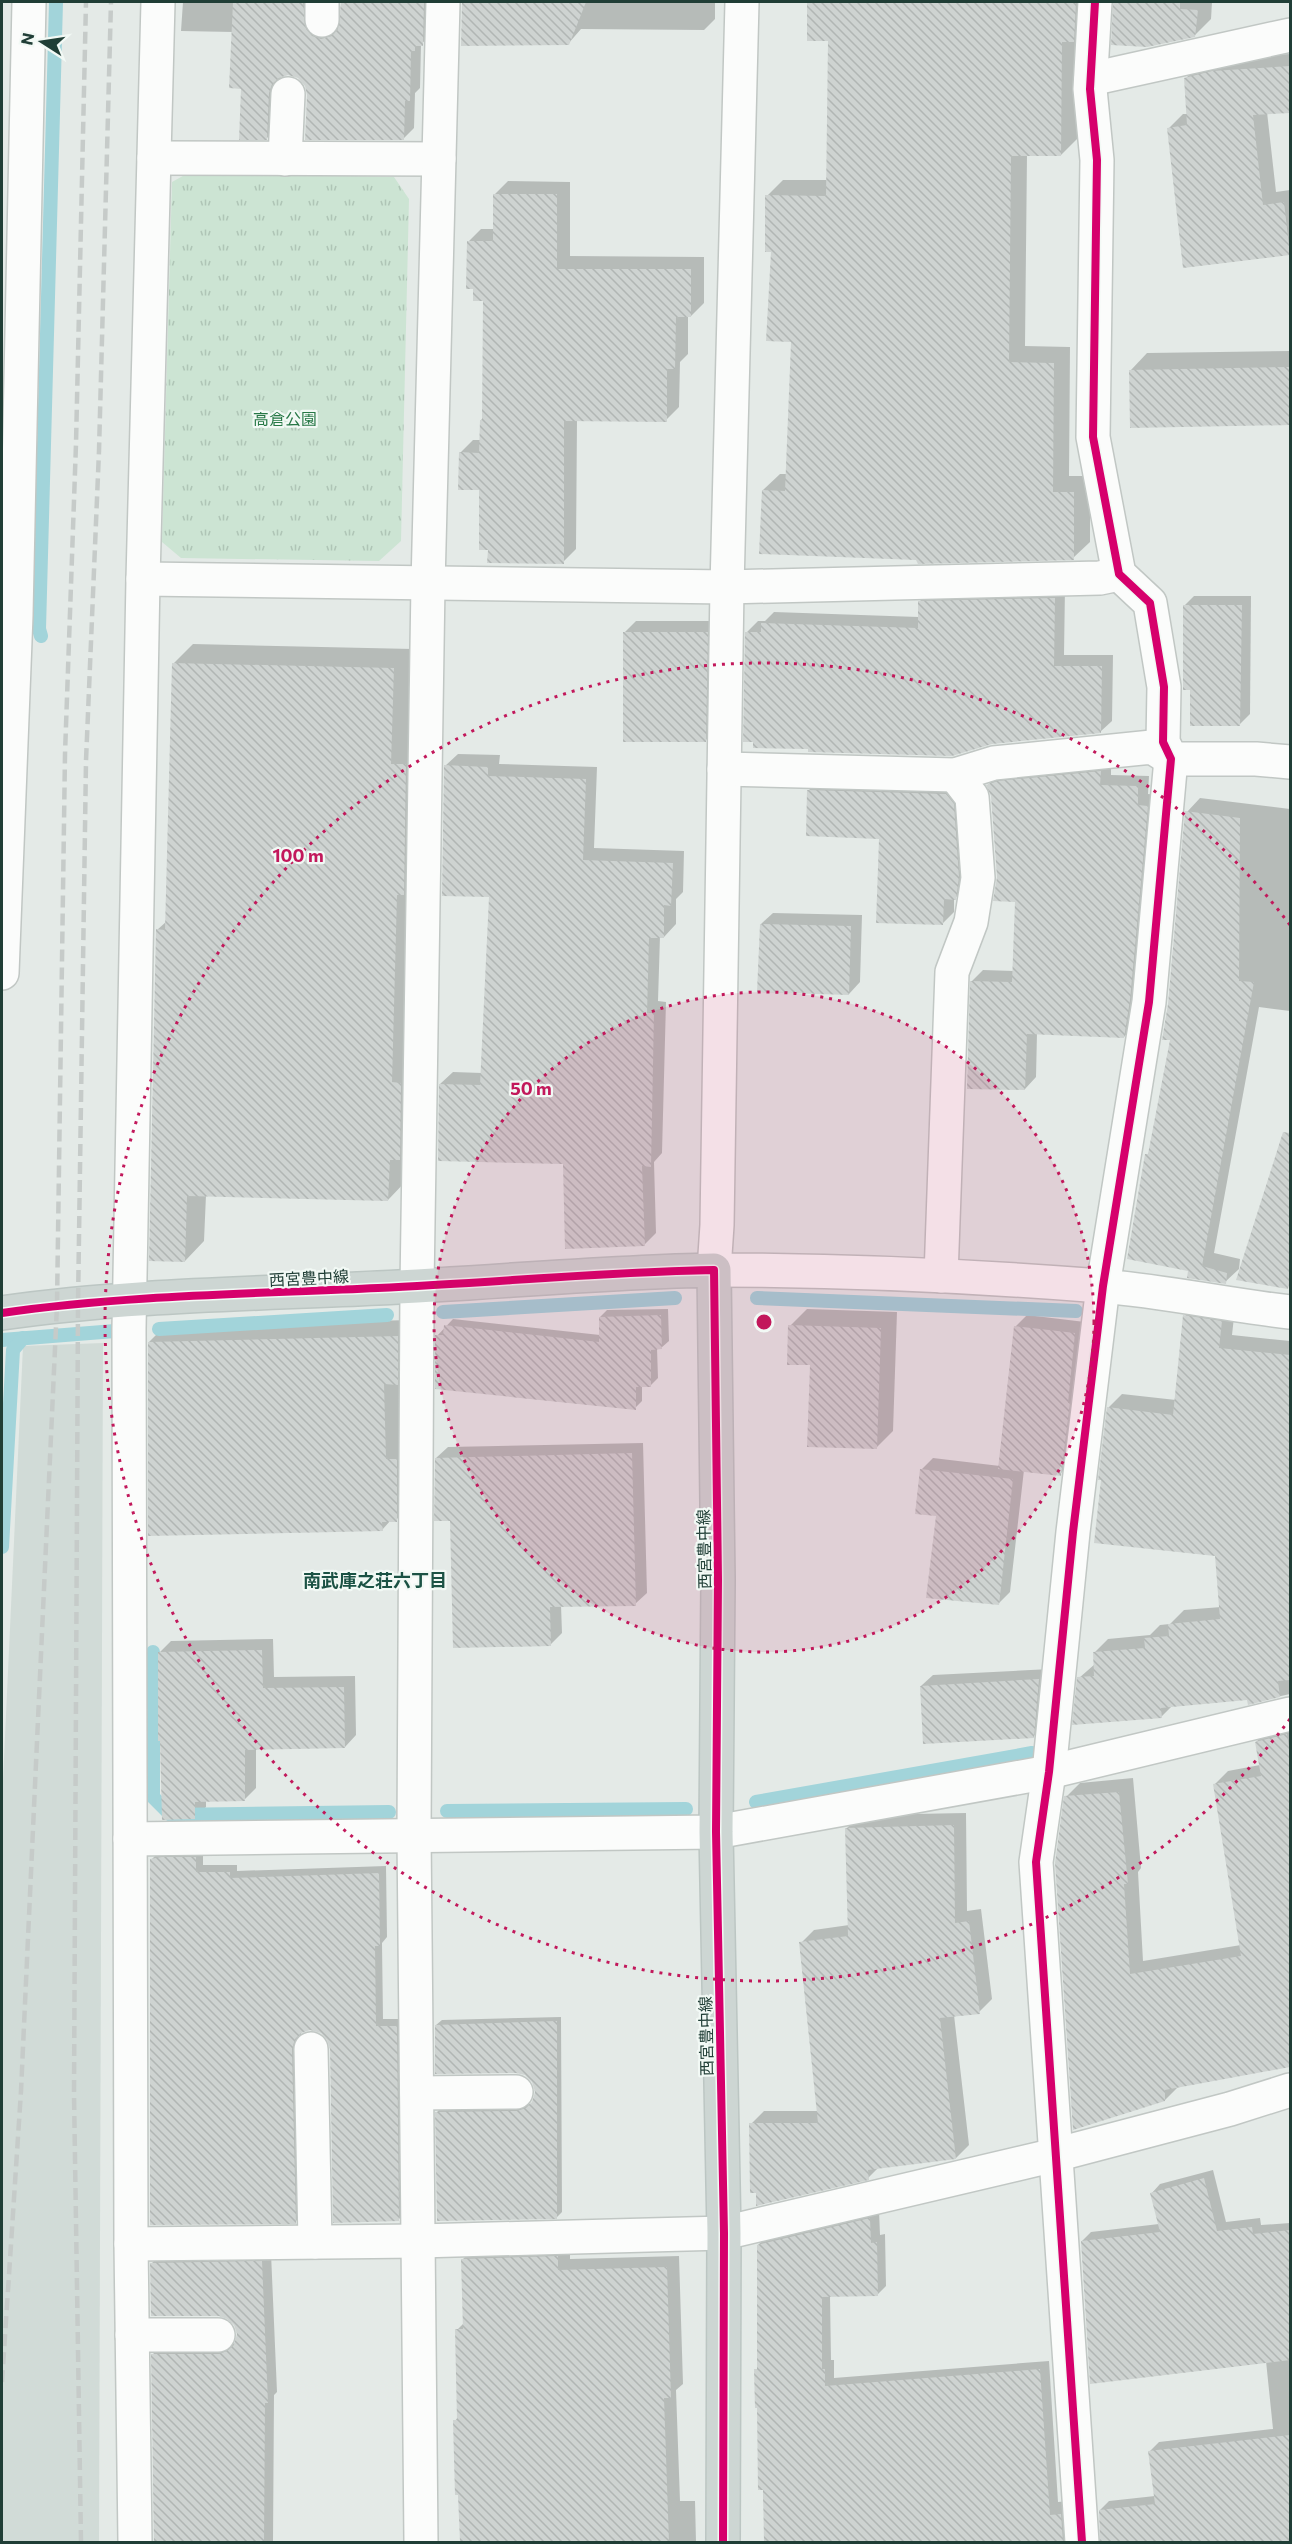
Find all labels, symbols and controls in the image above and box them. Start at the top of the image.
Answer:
north arrow [12,12,72,72]
text: N [16,31,37,47]
park label: 高倉公園 [253,409,317,428]
text: 100 m [272,844,324,866]
text: 50 m [510,1077,552,1099]
street label: 西宮豊中線 [269,1266,349,1289]
centre of rings [754,1312,774,1332]
street label: 西宮豊中線 [693,1509,714,1589]
district label: 南武庫之荘六丁目 [303,1569,447,1591]
street label: 西宮豊中線 [695,1996,716,2076]

